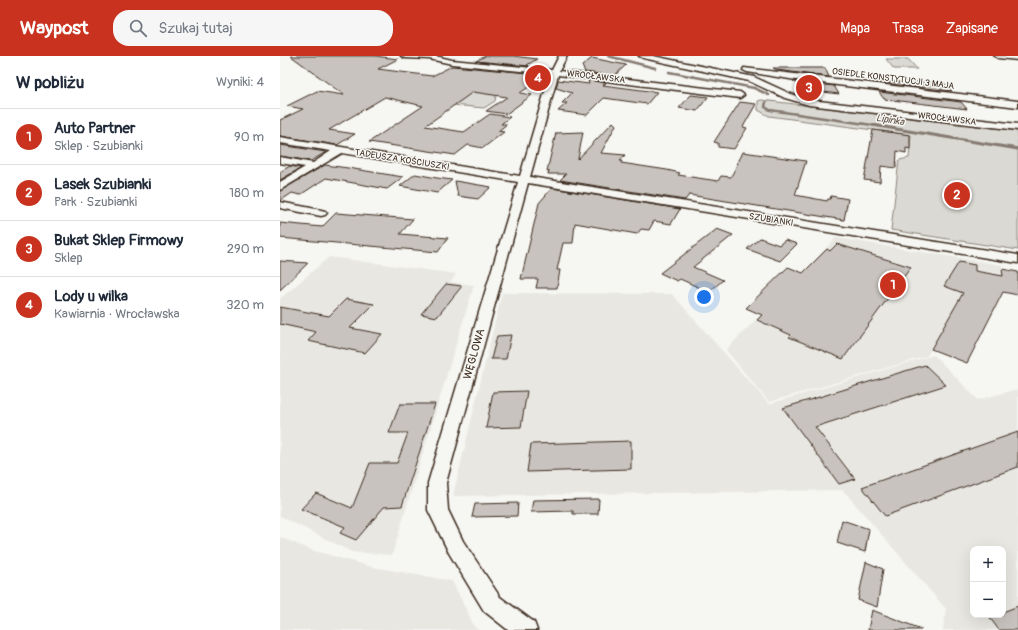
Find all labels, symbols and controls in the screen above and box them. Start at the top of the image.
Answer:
search box [113,10,393,46]
text: Waypost [20,16,89,40]
icon: search [127,17,149,39]
text: Szukaj tutaj [159,19,233,38]
text: Mapa [840,20,870,37]
text: Trasa [892,20,924,37]
text: Zapisane [946,20,998,37]
pin: 4 [525,63,551,93]
street label: OSIEDLE KONSTYTUCJI 3 MAJA [831,66,955,92]
street label: WROCŁAWSKA [566,68,626,86]
text: W pobliżu [16,72,84,93]
pin: 3 [796,73,822,103]
text: Wyniki: 4 [216,74,264,90]
street label: WROCŁAWSKA [917,110,977,128]
water label: Lipinka [875,112,906,128]
text: Auto Partner [54,119,135,138]
text: 1 [26,129,32,145]
text: 90 m [234,129,264,145]
text: Sklep · Szubianki [54,138,143,154]
street label: TADEUSZA KOŚCIUSZKI [354,146,450,173]
text: Lasek Szubianki [54,175,151,194]
pin: 2 [944,180,970,210]
text: 2 [25,185,33,201]
text: 180 m [229,185,264,201]
text: Park · Szubianki [54,194,137,210]
street label: SZUBIANKI [748,211,794,229]
text: Bukat Sklep Firmowy [54,231,183,250]
text: 3 [25,241,33,257]
text: 290 m [227,241,264,257]
text: Sklep [54,250,83,266]
pin: 1 [880,270,906,300]
text: Lody u wilka [54,287,128,306]
your location [694,287,714,307]
text: 4 [25,297,33,313]
text: 320 m [226,297,264,313]
text: Kawiarnia · Wrocławska [54,306,180,322]
street label: WĘGLOWA [461,327,487,381]
map controls [970,546,1006,618]
button: + [970,546,1006,582]
button: − [970,582,1006,618]

